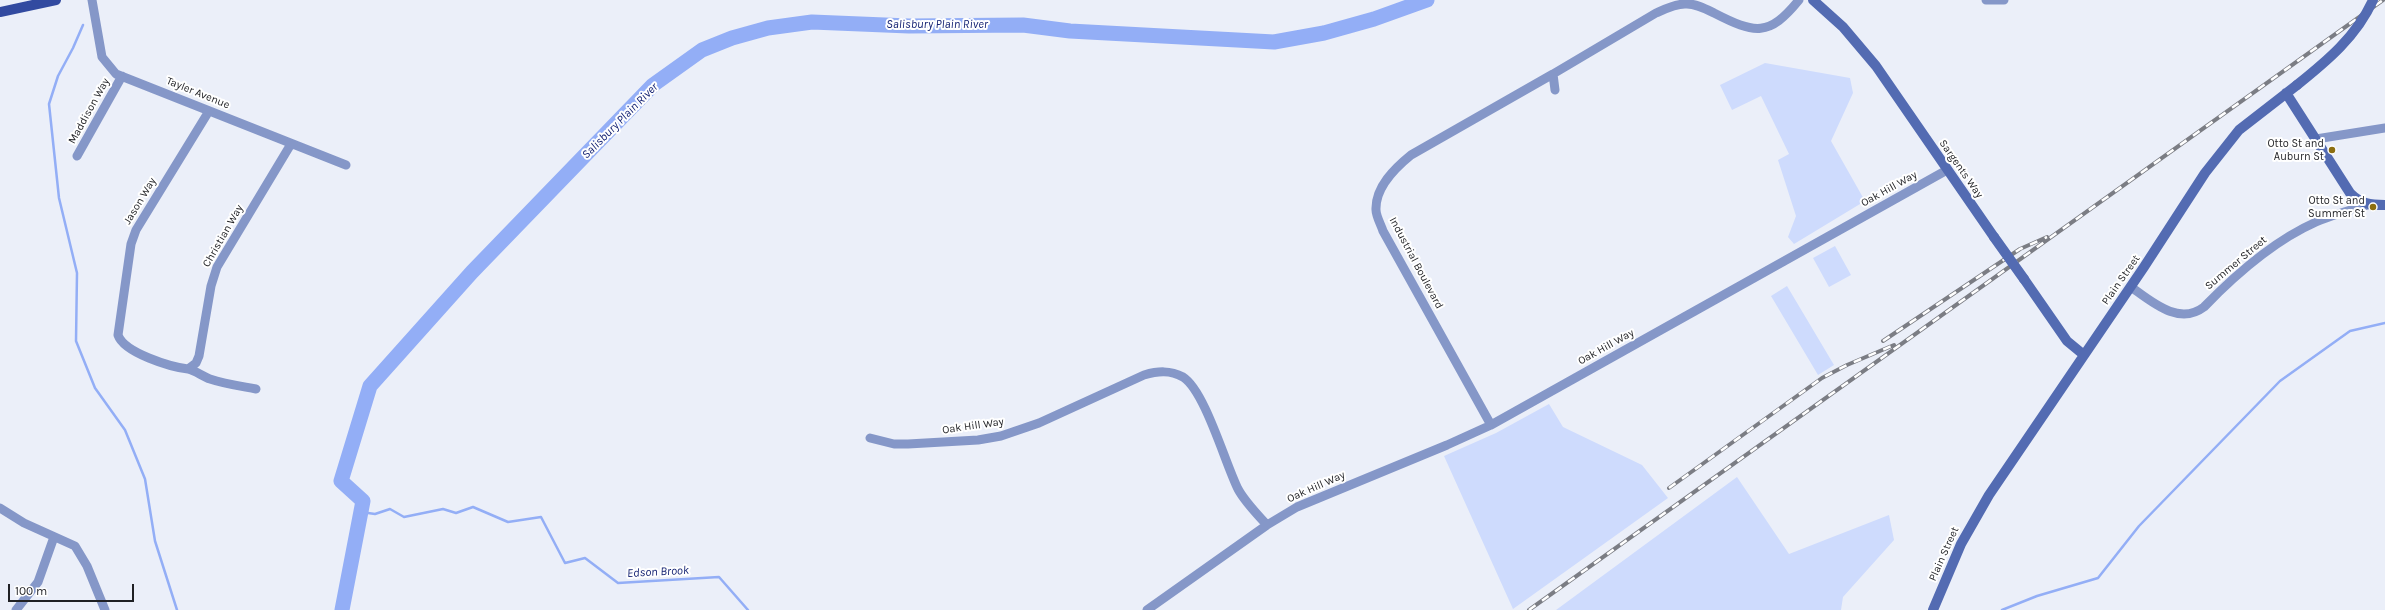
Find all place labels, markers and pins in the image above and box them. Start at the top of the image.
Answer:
place label: Otto St and Auburn St [2267,137,2324,163]
marker: Otto St and Auburn St [2327,145,2337,155]
place label: Otto St and Summer St [2308,194,2365,220]
marker: Otto St and Summer St [2368,202,2378,212]

